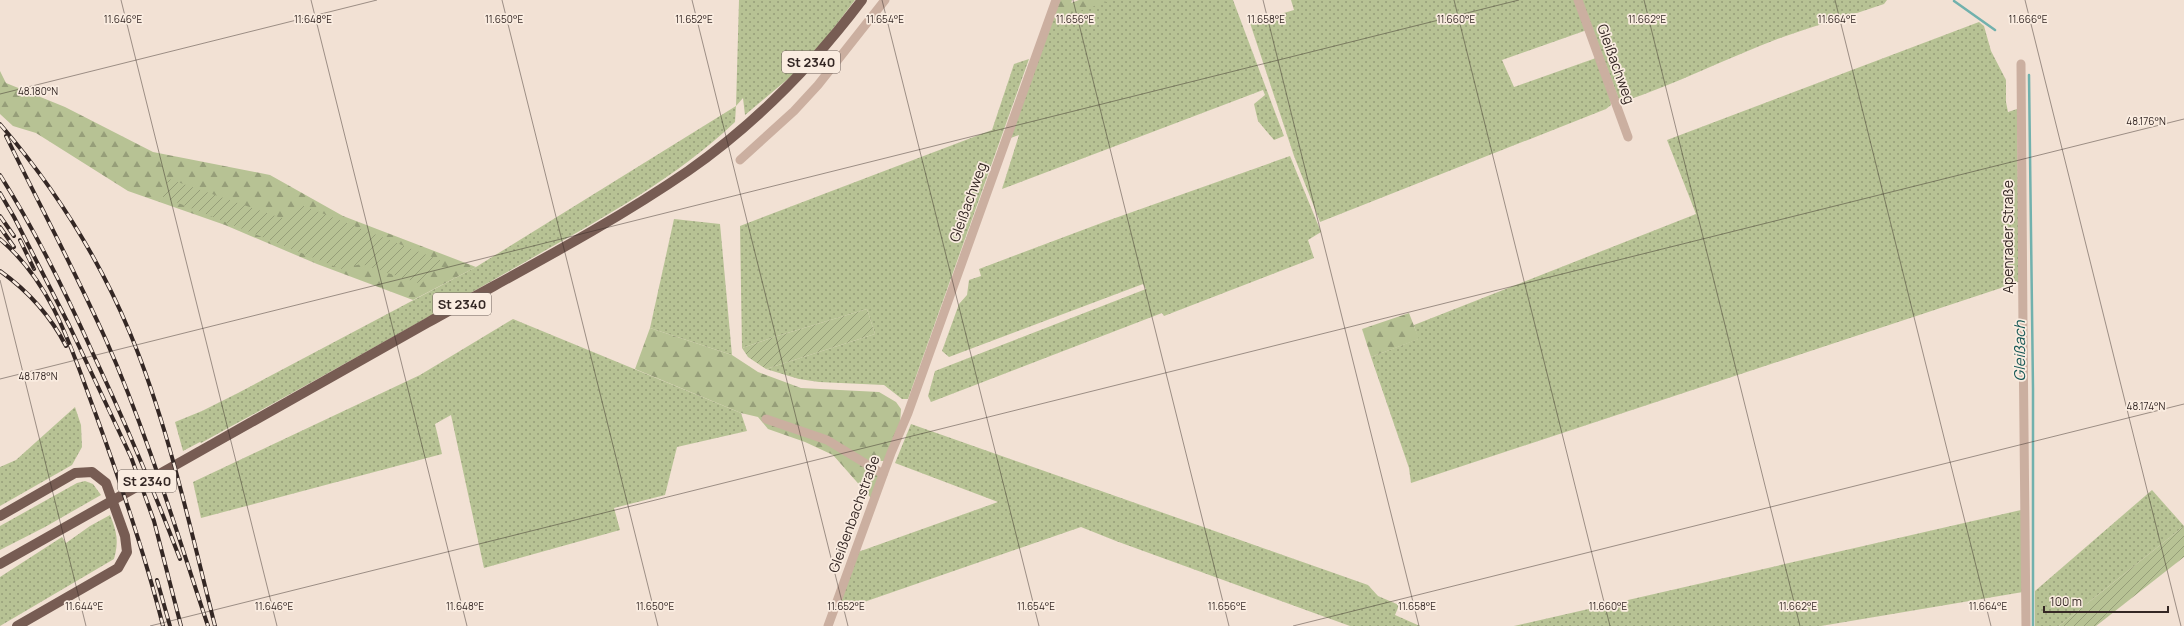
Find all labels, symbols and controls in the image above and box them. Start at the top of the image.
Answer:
text: 11.646°E [104,12,143,26]
text: 11.648°E [294,12,332,26]
text: 11.650°E [485,12,523,26]
text: 11.652°E [675,12,713,26]
text: 11.654°E [866,12,904,26]
text: 11.656°E [1056,12,1094,26]
text: 11.658°E [1247,12,1285,26]
text: 11.660°E [1437,12,1476,26]
text: 11.662°E [1628,12,1666,26]
text: 11.664°E [1818,12,1857,26]
text: 11.666°E [2009,12,2048,26]
street label: Gleißachweg [1593,21,1640,106]
road number: St 2340 [782,51,840,73]
text: 48.180°N [18,84,58,98]
text: 48.176°N [2126,114,2166,128]
street label: Gleißachweg [944,159,991,244]
street label: Apenrader Straße [1998,180,2017,294]
road number: St 2340 [433,293,491,315]
water label: Gleißach [2009,319,2030,381]
text: 48.178°N [18,369,58,383]
text: 48.174°N [2127,399,2166,413]
street label: Gleißenbachstraße [823,453,884,575]
road number: St 2340 [118,470,176,492]
scale bar [2044,588,2168,614]
text: 100 m [2050,593,2082,610]
text: 11.644°E [65,599,103,613]
text: 11.646°E [255,599,294,613]
text: 11.648°E [446,599,484,613]
text: 11.650°E [636,599,674,613]
text: 11.652°E [827,599,865,613]
text: 11.654°E [1017,599,1055,613]
text: 11.656°E [1208,599,1246,613]
text: 11.658°E [1398,599,1436,613]
text: 11.660°E [1589,599,1628,613]
text: 11.662°E [1779,599,1817,613]
text: 11.664°E [1969,599,2008,613]

